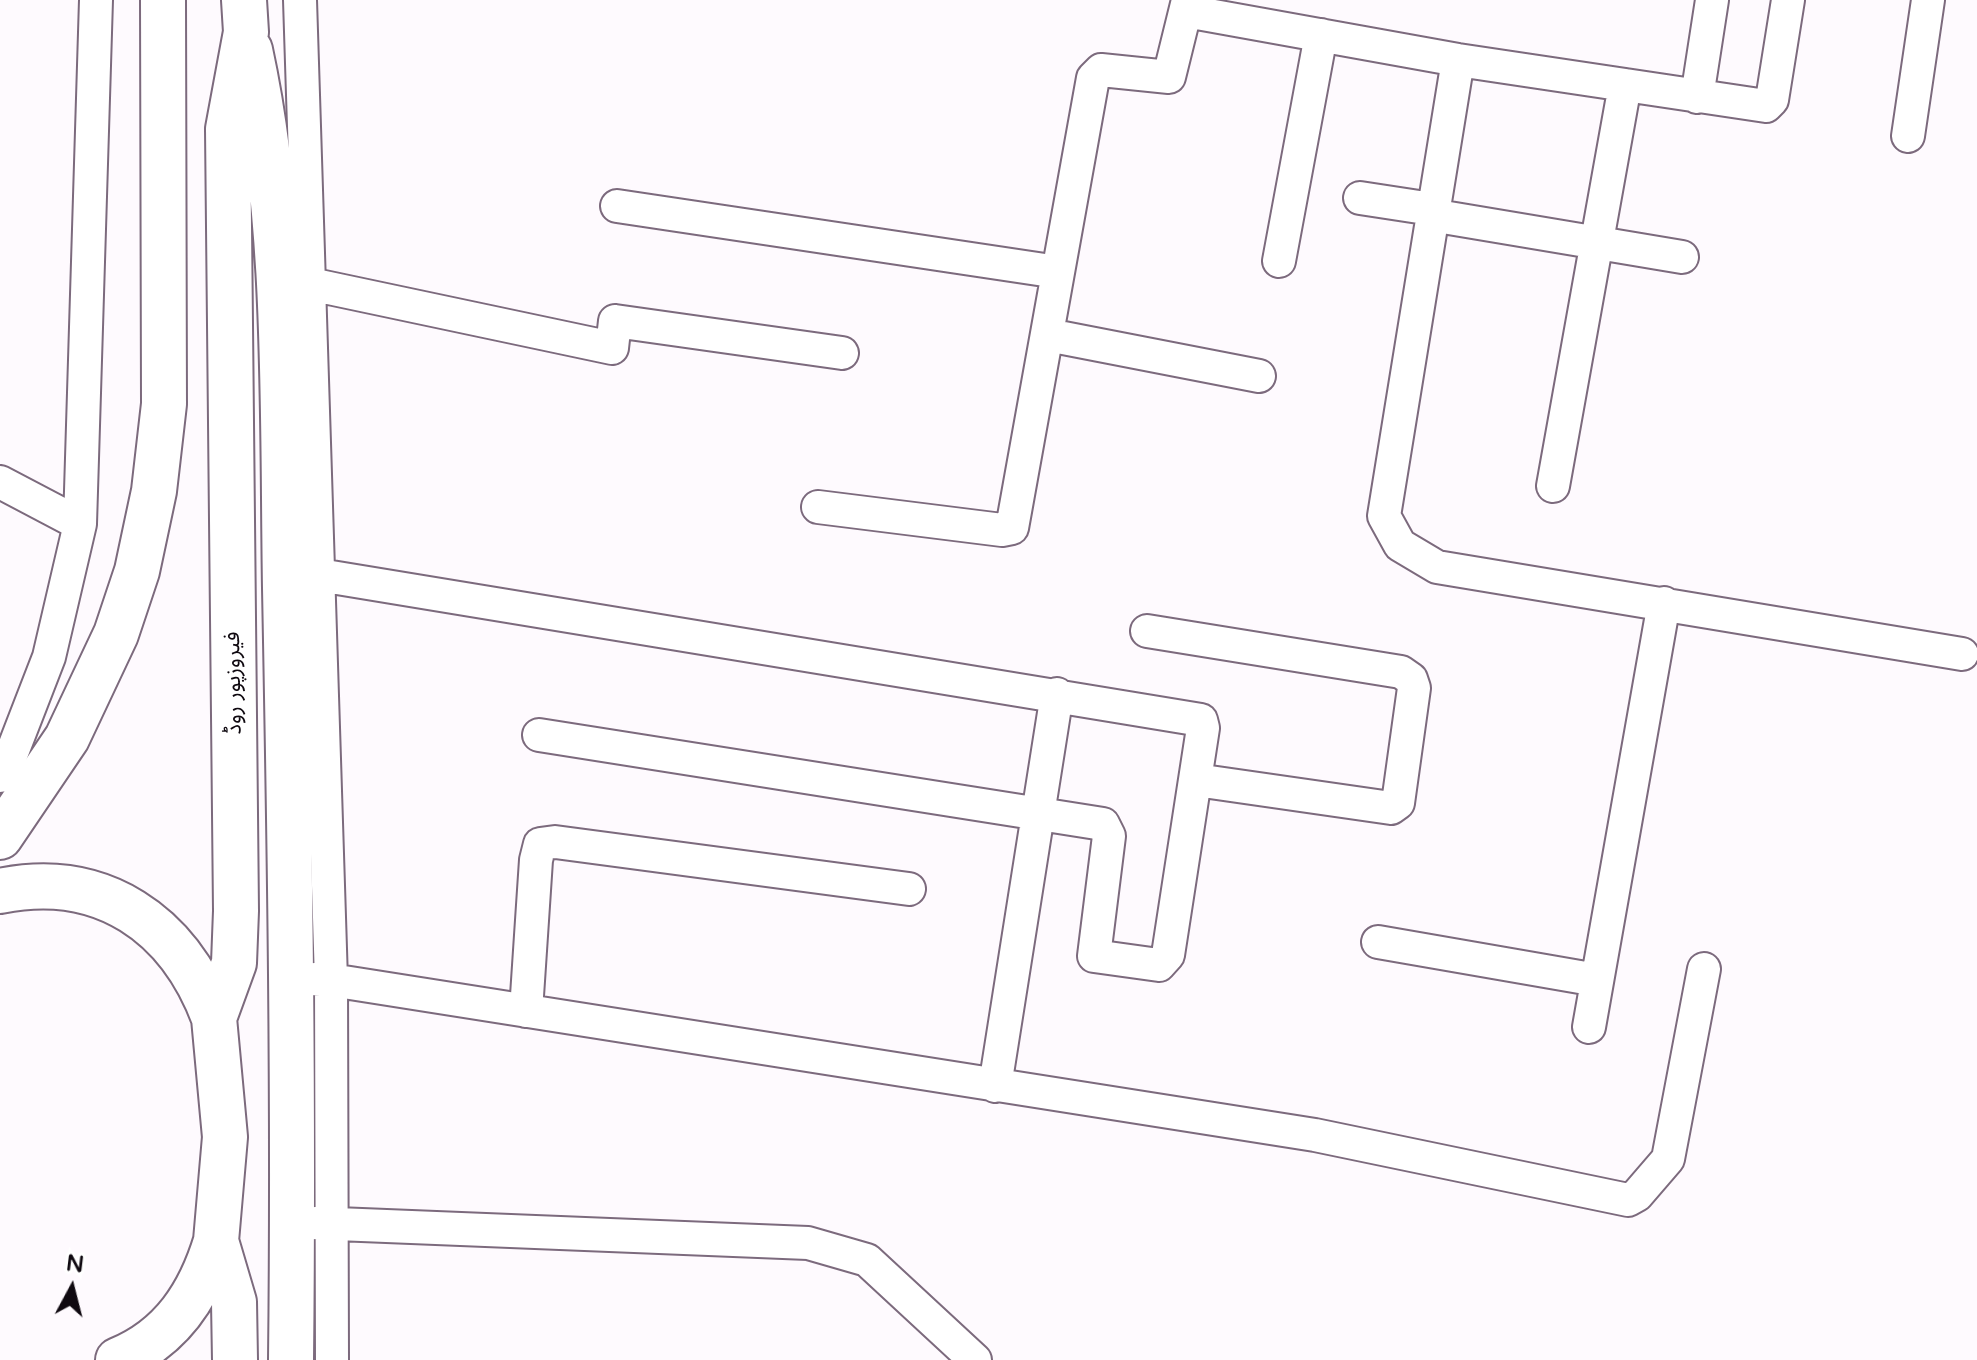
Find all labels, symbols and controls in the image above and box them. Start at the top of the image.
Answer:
street label: فیروزپور روڈ [220,631,248,735]
north arrow [32,1248,112,1328]
text: N [65,1250,85,1278]

